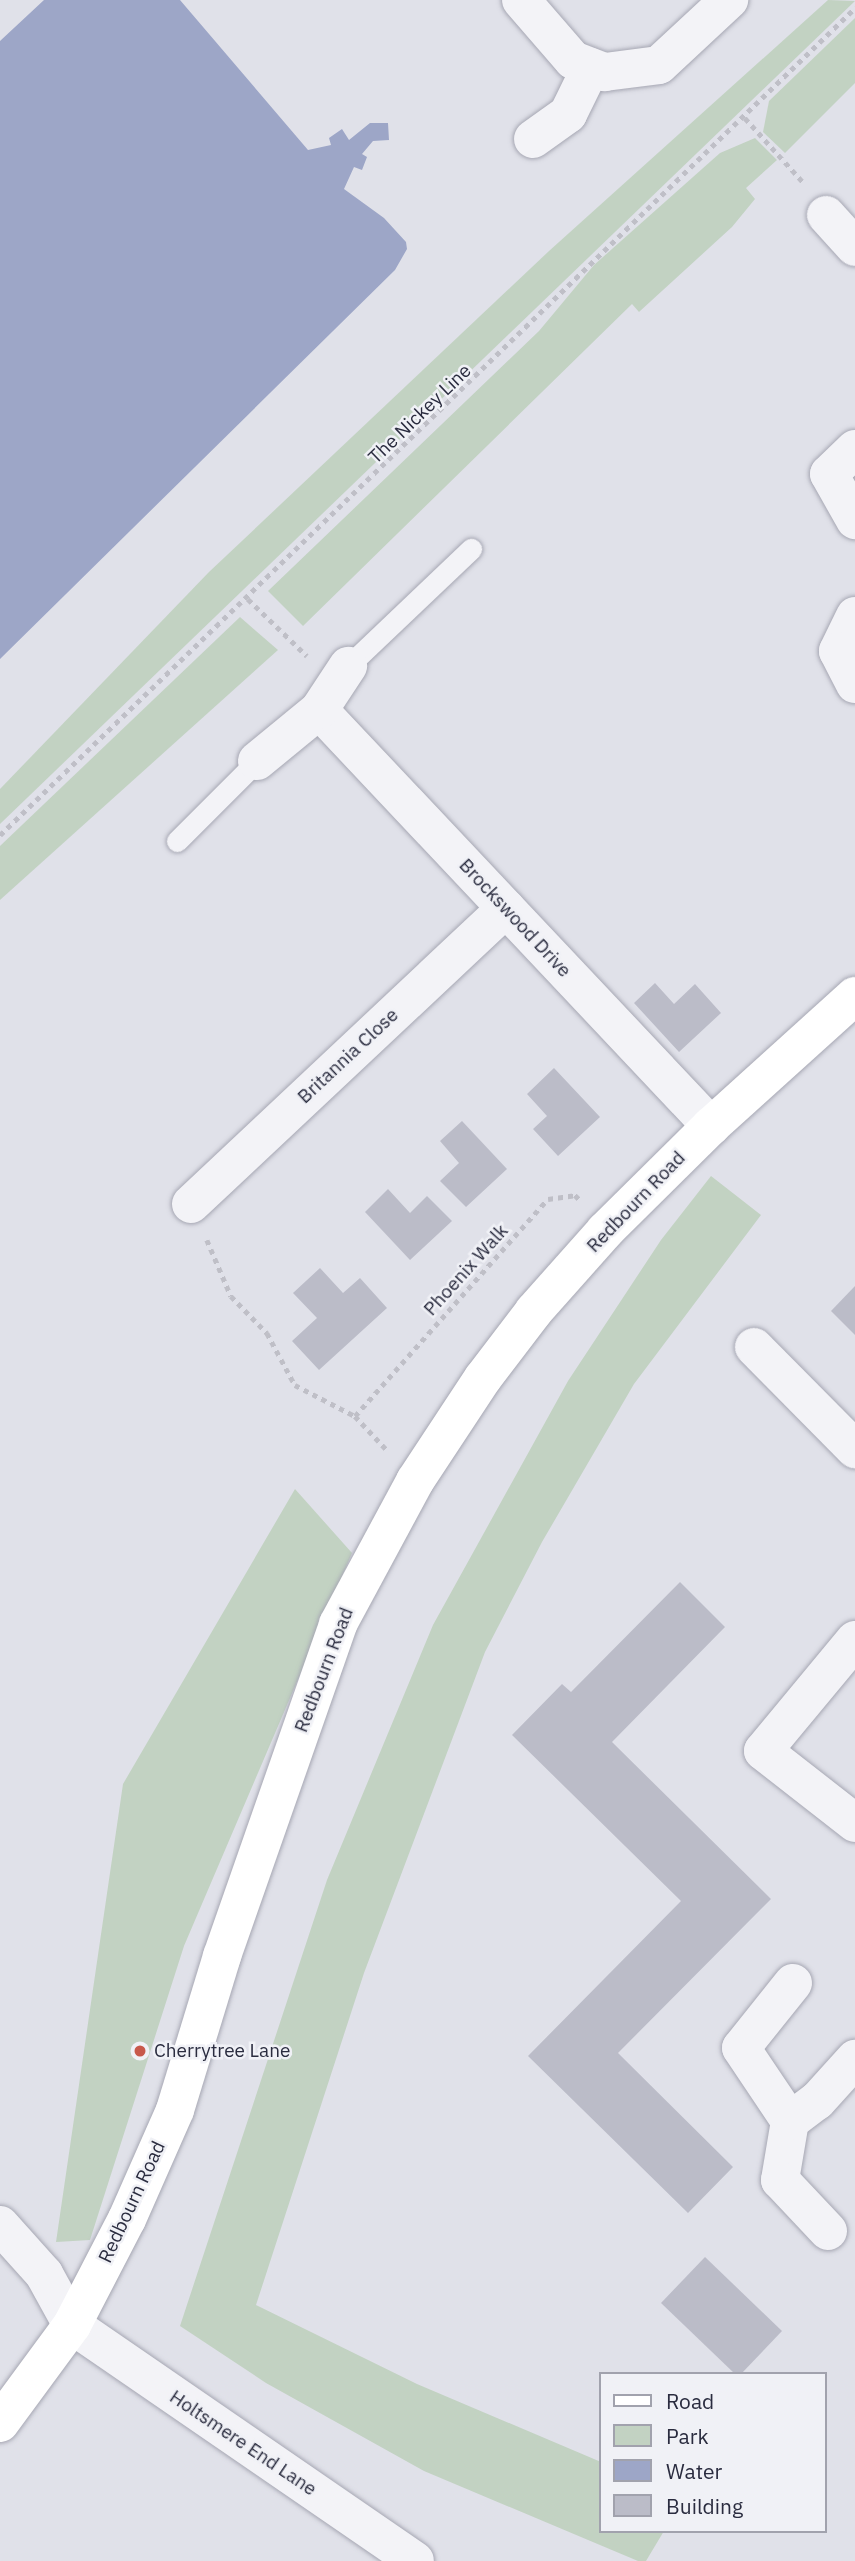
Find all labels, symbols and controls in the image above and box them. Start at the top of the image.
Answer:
street label: The Nickey Line [364,359,476,469]
street label: Brockswood Drive [454,854,576,982]
street label: Britannia Close [293,1004,403,1108]
street label: Redbourn Road [582,1147,690,1257]
street label: Phoenix Walk [419,1220,513,1320]
street label: Redbourn Road [290,1604,358,1736]
place label: Cherrytree Lane [154,2040,290,2062]
marker: Cherrytree Lane [132,2043,148,2059]
street label: Redbourn Road [94,2137,170,2267]
legend [600,2372,827,2533]
street label: Holtsmere End Lane [165,2385,321,2501]
text: Road [666,2387,714,2415]
text: Park [666,2422,709,2450]
text: Water [666,2457,722,2485]
text: Building [666,2492,743,2520]

